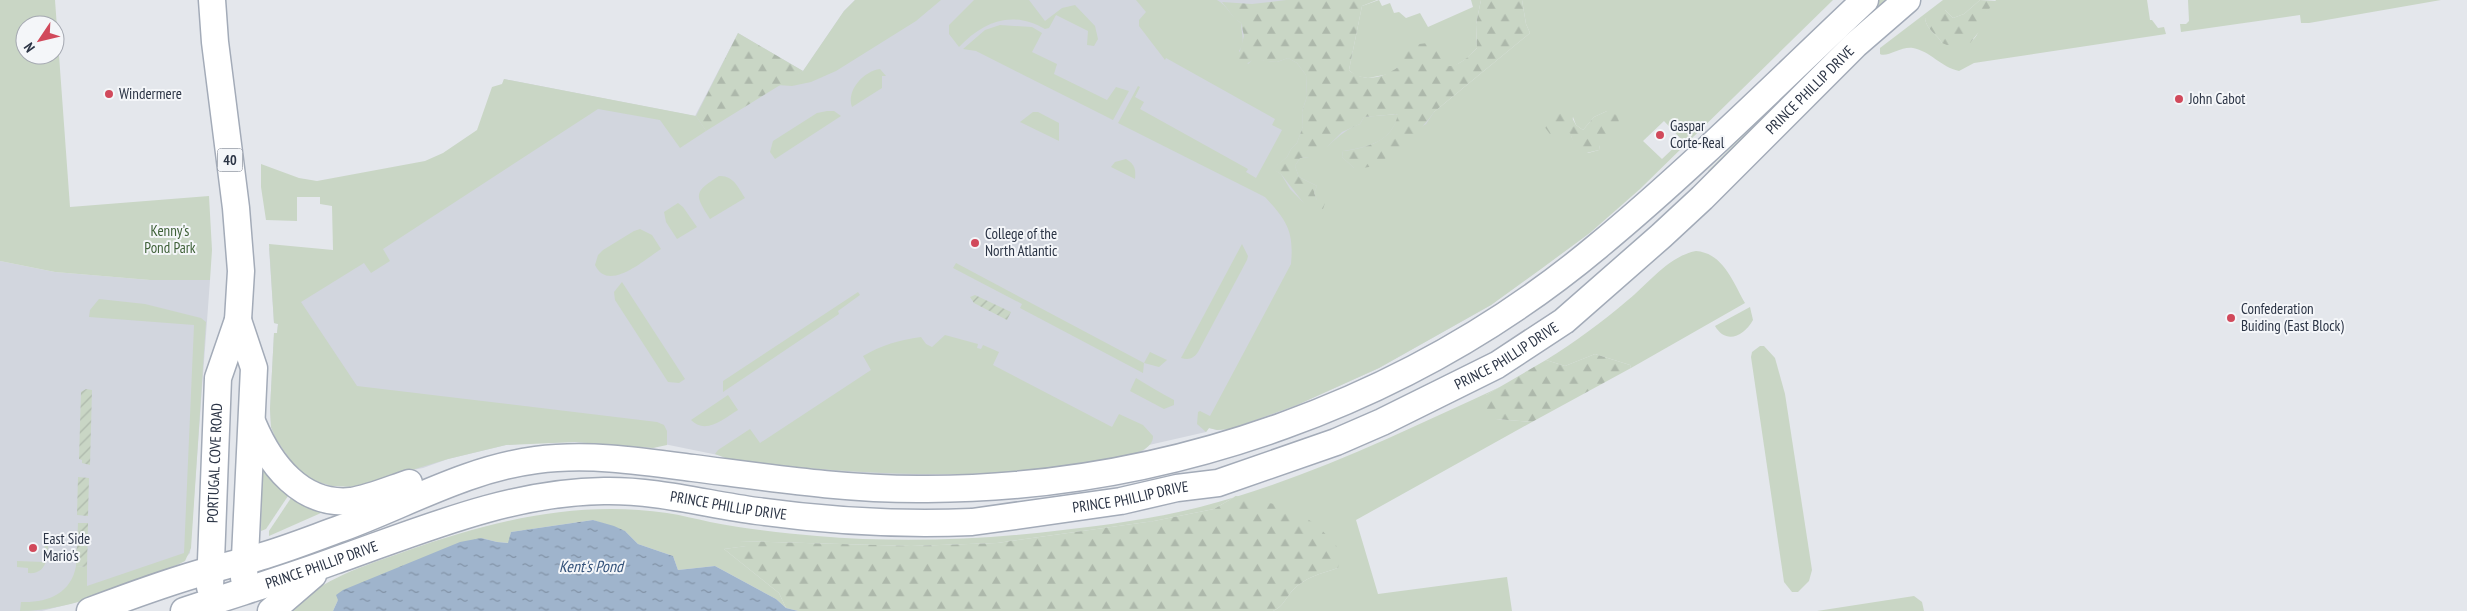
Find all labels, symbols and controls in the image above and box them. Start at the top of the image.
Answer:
north arrow [15,15,65,65]
text: N [20,39,39,56]
street label: PRINCE PHILLIP DRIVE [1761,41,1858,138]
place label: Windermere [119,84,182,103]
marker: Windermere [103,88,115,100]
place label: John Cabot [2188,89,2245,108]
marker: John Cabot [2173,93,2185,105]
place label: Gaspar Corte-Real [1670,116,1725,152]
marker: Gaspar Corte-Real [1654,129,1666,141]
road number: 40 [218,148,242,172]
park label: Kenny's Pond Park [144,221,196,257]
place label: College of the North Atlantic [985,224,1058,260]
marker: College of the North Atlantic [969,237,981,249]
place label: Confederation Buiding (East Block) [2241,299,2344,335]
marker: Confederation Buiding (East Block) [2225,312,2237,324]
street label: PRINCE PHILLIP DRIVE [1451,317,1562,394]
street label: PORTUGAL COVE ROAD [202,403,226,523]
street label: PRINCE PHILLIP DRIVE [1071,477,1189,517]
street label: PRINCE PHILLIP DRIVE [669,486,788,524]
place label: East Side Mario's [43,529,90,565]
street label: PRINCE PHILLIP DRIVE [263,536,380,593]
marker: East Side Mario's [27,542,39,554]
water label: Kent's Pond [559,556,625,576]

